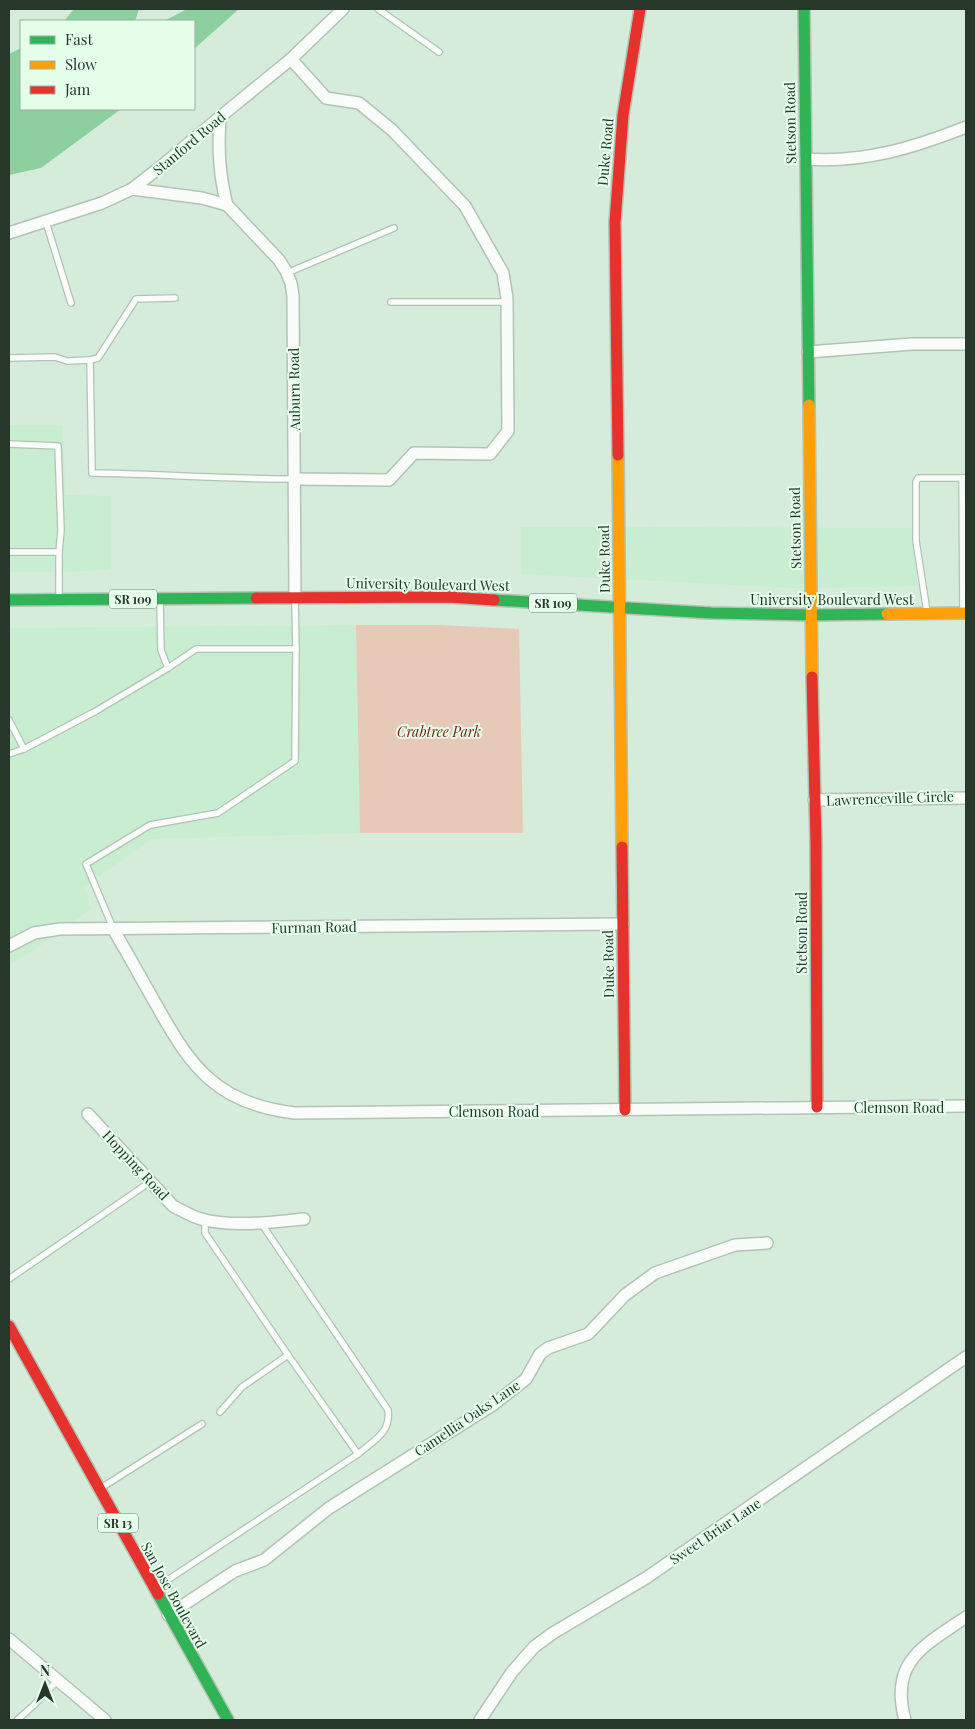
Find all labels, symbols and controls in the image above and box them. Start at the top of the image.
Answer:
legend [20,20,195,110]
text: Fast [65,29,94,49]
text: Slow [65,54,97,74]
text: Jam [64,79,91,99]
street label: Stetson Road [780,82,800,164]
street label: Stanford Road [149,107,229,179]
street label: Duke Road [593,117,617,187]
street label: Auburn Road [284,348,304,431]
street label: Stetson Road [785,487,805,569]
street label: Duke Road [594,525,614,593]
street label: University Boulevard West [346,573,511,595]
road number: SR 109 [109,590,157,608]
street label: University Boulevard West [750,590,915,609]
road number: SR 109 [529,594,577,612]
park label: Crabtree Park [397,722,481,741]
street label: Lawrenceville Circle [826,786,954,810]
street label: Stetson Road [792,892,811,974]
street label: Furman Road [271,917,357,937]
street label: Duke Road [598,930,618,998]
street label: Clemson Road [854,1098,944,1117]
street label: Clemson Road [449,1102,539,1121]
street label: Hopping Road [99,1126,173,1204]
street label: Camellia Oaks Lane [410,1375,524,1461]
street label: Sweet Briar Lane [665,1493,765,1569]
road number: SR 13 [98,1514,138,1532]
street label: San Jose Boulevard [137,1539,211,1651]
north arrow [20,1659,70,1709]
text: N [40,1661,50,1680]

